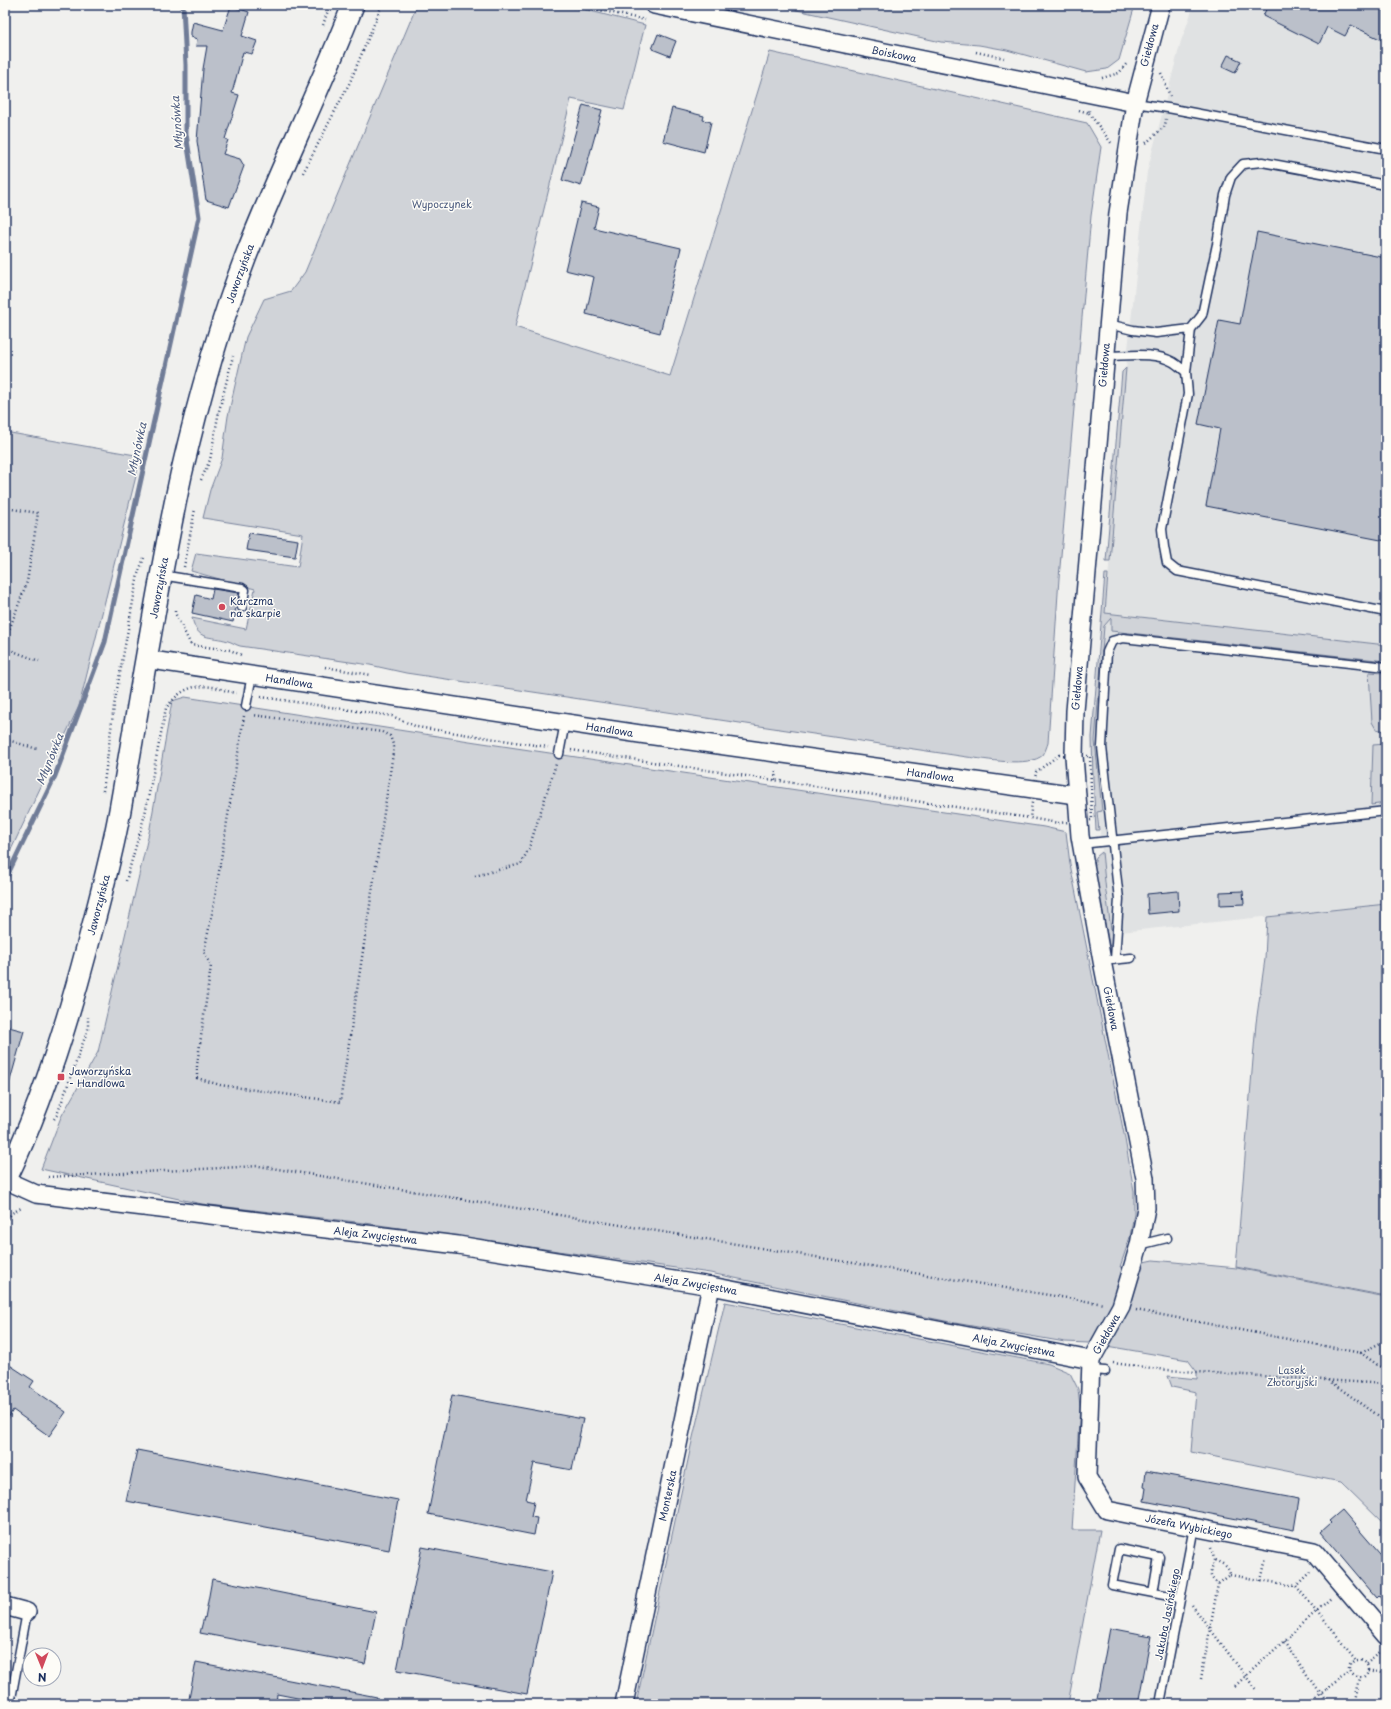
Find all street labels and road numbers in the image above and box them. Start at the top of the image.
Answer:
street label: Giełdowa [1136,21,1162,68]
street label: Boiskowa [870,42,919,65]
street label: Jaworzyńska [222,241,257,305]
street label: Giełdowa [1094,341,1113,388]
street label: Jaworzyńska [145,555,171,620]
street label: Giełdowa [1067,664,1086,711]
street label: Handlowa [265,669,315,691]
street label: Handlowa [585,718,635,740]
street label: Handlowa [906,763,956,785]
street label: Jaworzyńska [83,872,113,937]
street label: Giełdowa [1100,985,1124,1032]
street label: Aleja Zwycięstwa [333,1222,419,1247]
street label: Aleja Zwycięstwa [653,1269,739,1298]
street label: Giełdowa [1088,1310,1123,1357]
street label: Aleja Zwycięstwa [971,1329,1057,1360]
street label: Monterska [654,1468,680,1522]
street label: Józefa Wybickiego [1144,1510,1234,1542]
street label: Jakuba Jasińskiego [1150,1566,1183,1661]

